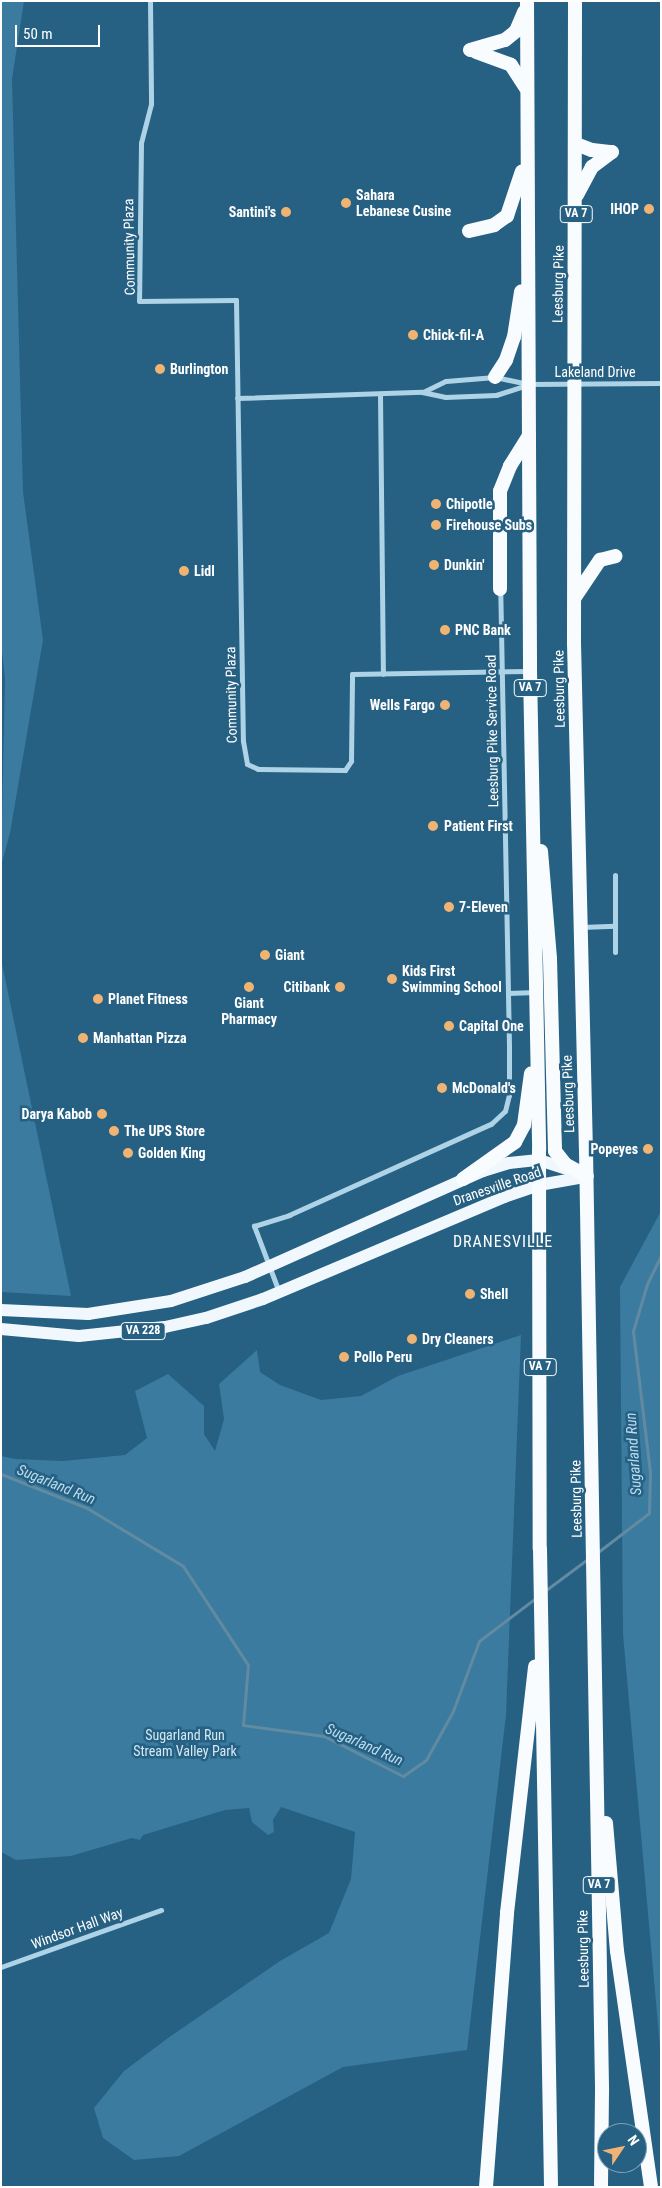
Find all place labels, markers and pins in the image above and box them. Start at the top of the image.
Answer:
place label: Sahara Lebanese Cusine [356,187,451,220]
marker: Sahara Lebanese Cusine [340,197,352,209]
place label: IHOP [610,201,639,217]
marker: IHOP [643,203,655,215]
place label: Santini's [229,204,276,220]
marker: Santini's [280,206,292,218]
place label: Chick-fil-A [423,327,484,343]
marker: Chick-fil-A [407,329,419,341]
place label: Burlington [170,361,228,377]
marker: Burlington [154,363,166,375]
place label: Chipotle [446,496,493,512]
marker: Chipotle [430,498,442,510]
place label: Firehouse Subs [446,517,532,533]
marker: Firehouse Subs [430,519,442,531]
place label: Dunkin' [444,557,485,573]
marker: Dunkin' [428,559,440,571]
place label: Lidl [194,563,215,579]
marker: Lidl [178,565,190,577]
place label: PNC Bank [455,622,511,638]
marker: PNC Bank [439,624,451,636]
place label: Wells Fargo [370,697,435,713]
marker: Wells Fargo [439,699,451,711]
place label: Patient First [444,818,513,834]
marker: Patient First [426,819,440,833]
place label: 7-Eleven [459,899,508,915]
marker: 7-Eleven [443,901,455,913]
place label: Giant [275,947,305,963]
marker: Giant [259,949,271,961]
place label: Kids First Swimming School [402,963,502,996]
marker: Kids First Swimming School [386,973,398,985]
place label: Citibank [284,979,330,995]
marker: Giant Pharmacy [243,981,255,993]
marker: Citibank [334,981,346,993]
place label: Planet Fitness [108,991,188,1007]
marker: Planet Fitness [92,993,104,1005]
place label: Giant Pharmacy [221,995,277,1028]
place label: Capital One [459,1018,524,1034]
marker: Capital One [443,1020,455,1032]
place label: Manhattan Pizza [93,1030,187,1046]
marker: Manhattan Pizza [77,1032,89,1044]
place label: McDonald's [452,1080,516,1096]
marker: McDonald's [436,1082,448,1094]
place label: Darya Kabob [22,1106,92,1122]
marker: Darya Kabob [96,1108,108,1120]
place label: The UPS Store [124,1123,205,1139]
marker: The UPS Store [108,1125,120,1137]
place label: Popeyes [590,1141,638,1157]
marker: Popeyes [642,1143,654,1155]
place label: Golden King [138,1145,206,1161]
marker: Golden King [122,1147,134,1159]
place label: Shell [480,1286,508,1302]
marker: Shell [464,1288,476,1300]
place label: Dry Cleaners [422,1331,494,1347]
marker: Dry Cleaners [406,1333,418,1345]
place label: Pollo Peru [354,1349,412,1365]
marker: Pollo Peru [338,1351,350,1363]

